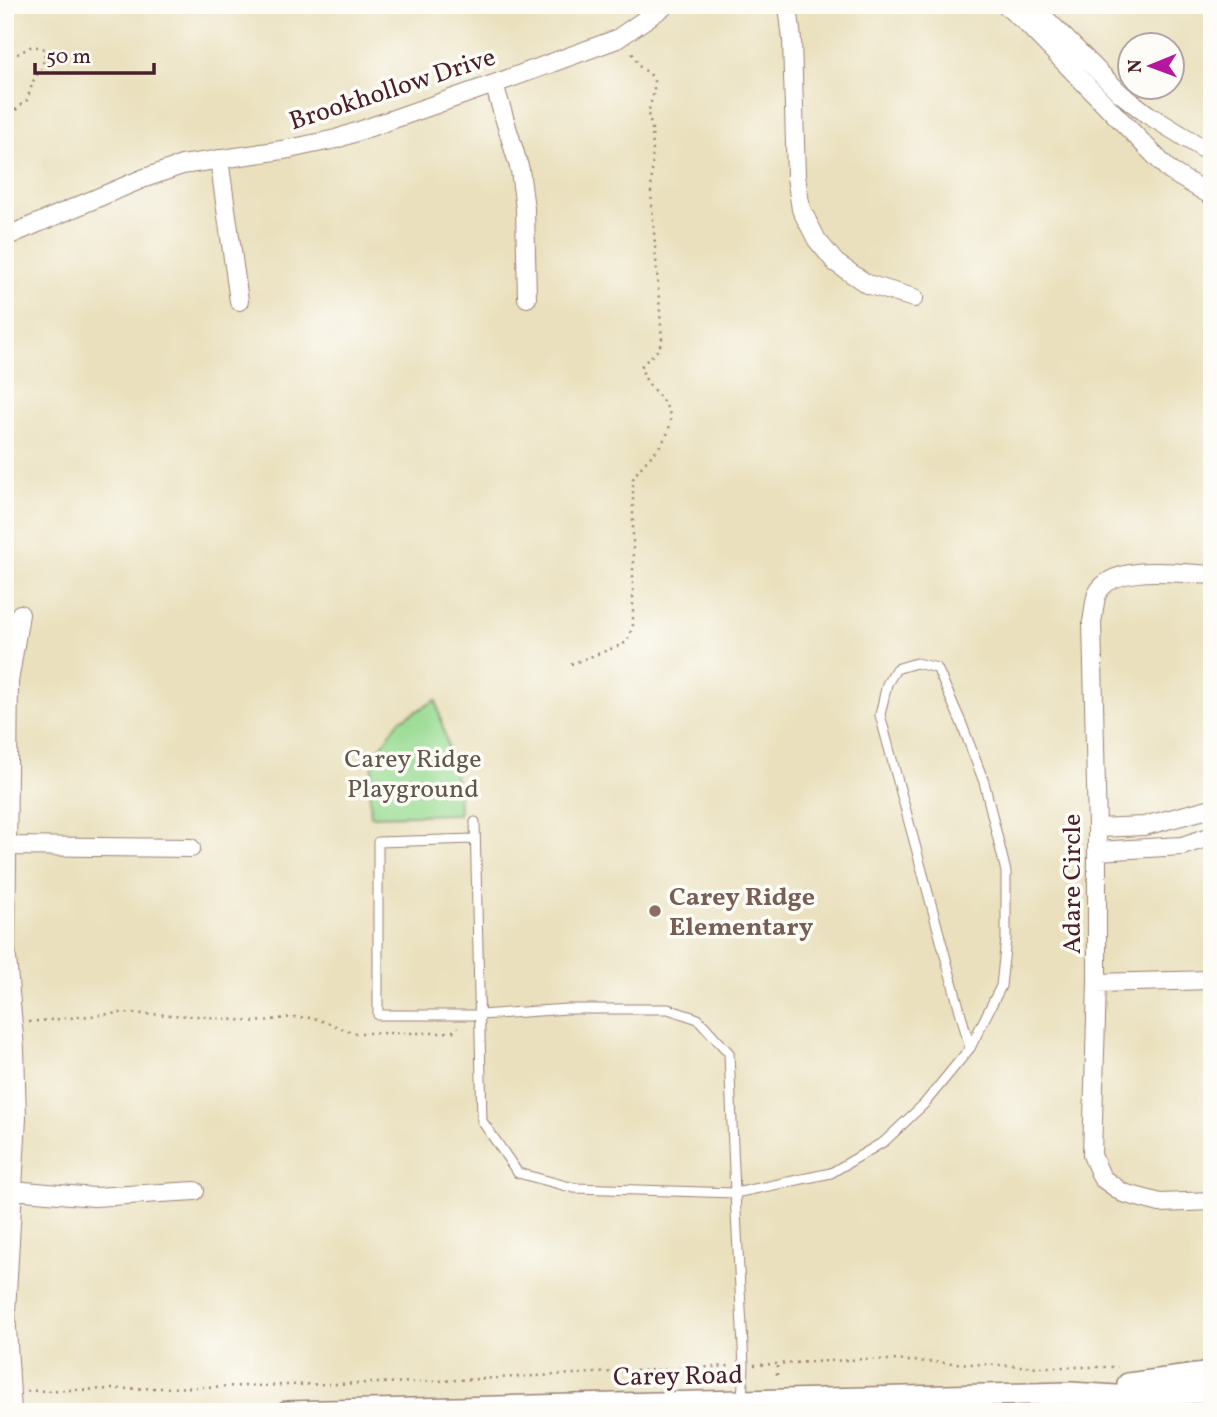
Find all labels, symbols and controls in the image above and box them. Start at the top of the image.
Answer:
scale bar [35,32,154,76]
north arrow [1116,32,1186,102]
street label: Brookhollow Drive [285,40,500,140]
text: 50 m [46,43,91,72]
text: N [1123,59,1149,73]
park label: Carey Ridge Playground [344,742,482,808]
street label: Adare Circle [1055,814,1091,954]
place label: Carey Ridge Elementary [669,880,815,946]
marker: Carey Ridge Elementary [647,903,663,919]
street label: Carey Road [613,1358,743,1396]

